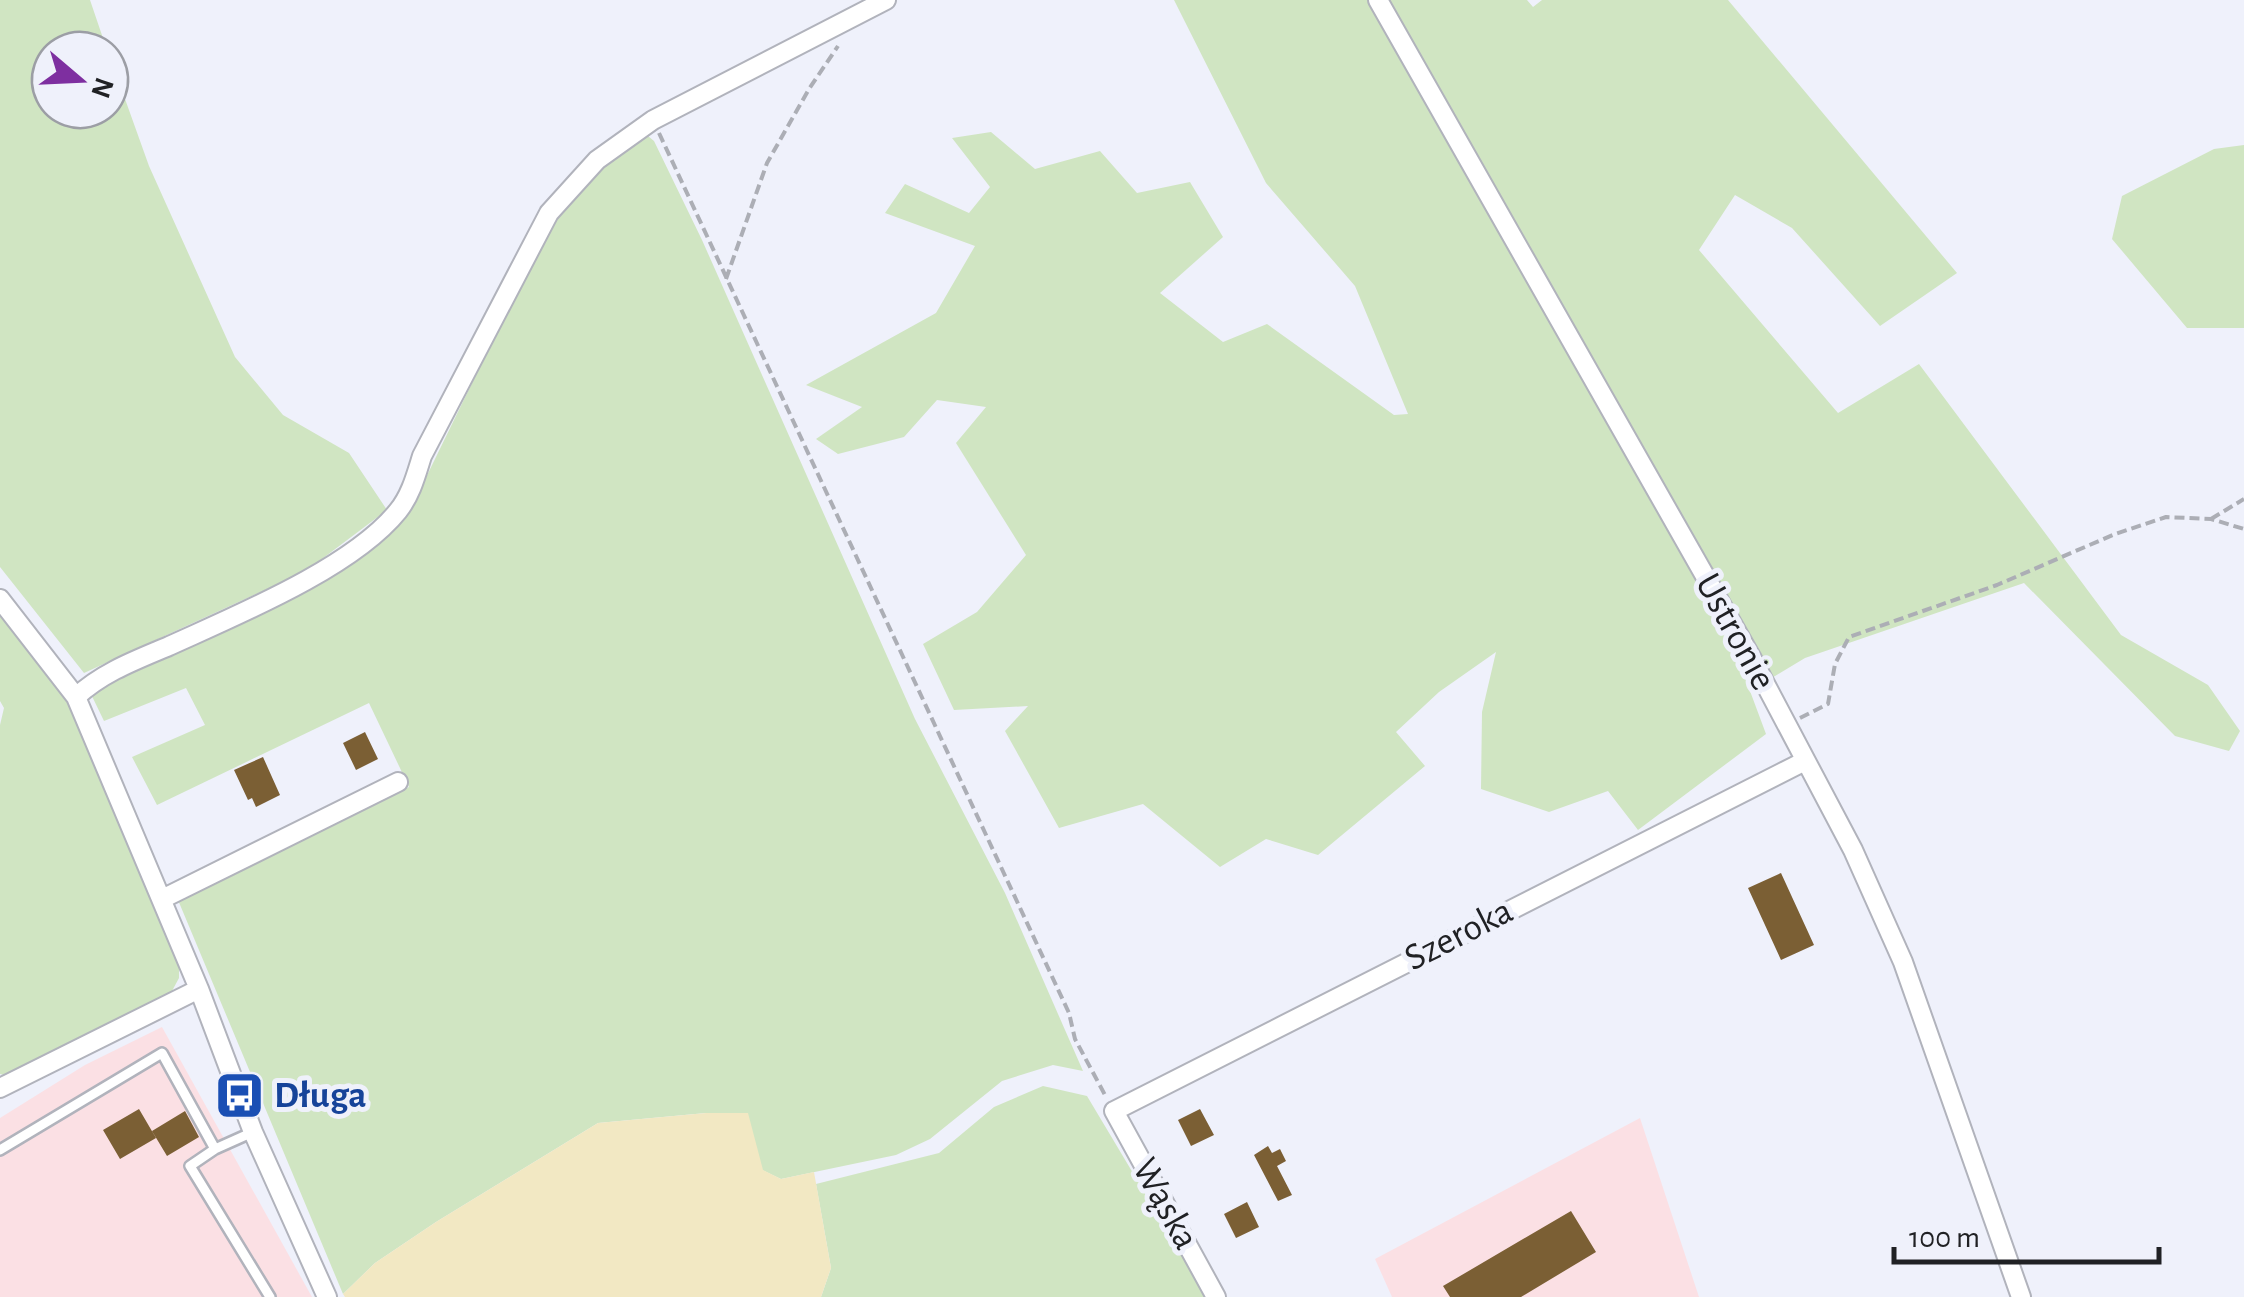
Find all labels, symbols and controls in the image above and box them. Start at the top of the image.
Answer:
north arrow [30,30,130,130]
text: N [85,74,118,101]
street label: Ustronie [1688,567,1782,697]
street label: Szeroka [1399,892,1519,978]
bus stop icon: Długa [213,1070,265,1122]
place label: Długa [274,1077,367,1115]
street label: Wąska [1125,1152,1205,1256]
scale bar [1894,1202,2159,1264]
text: 100 m [1909,1223,1980,1253]

